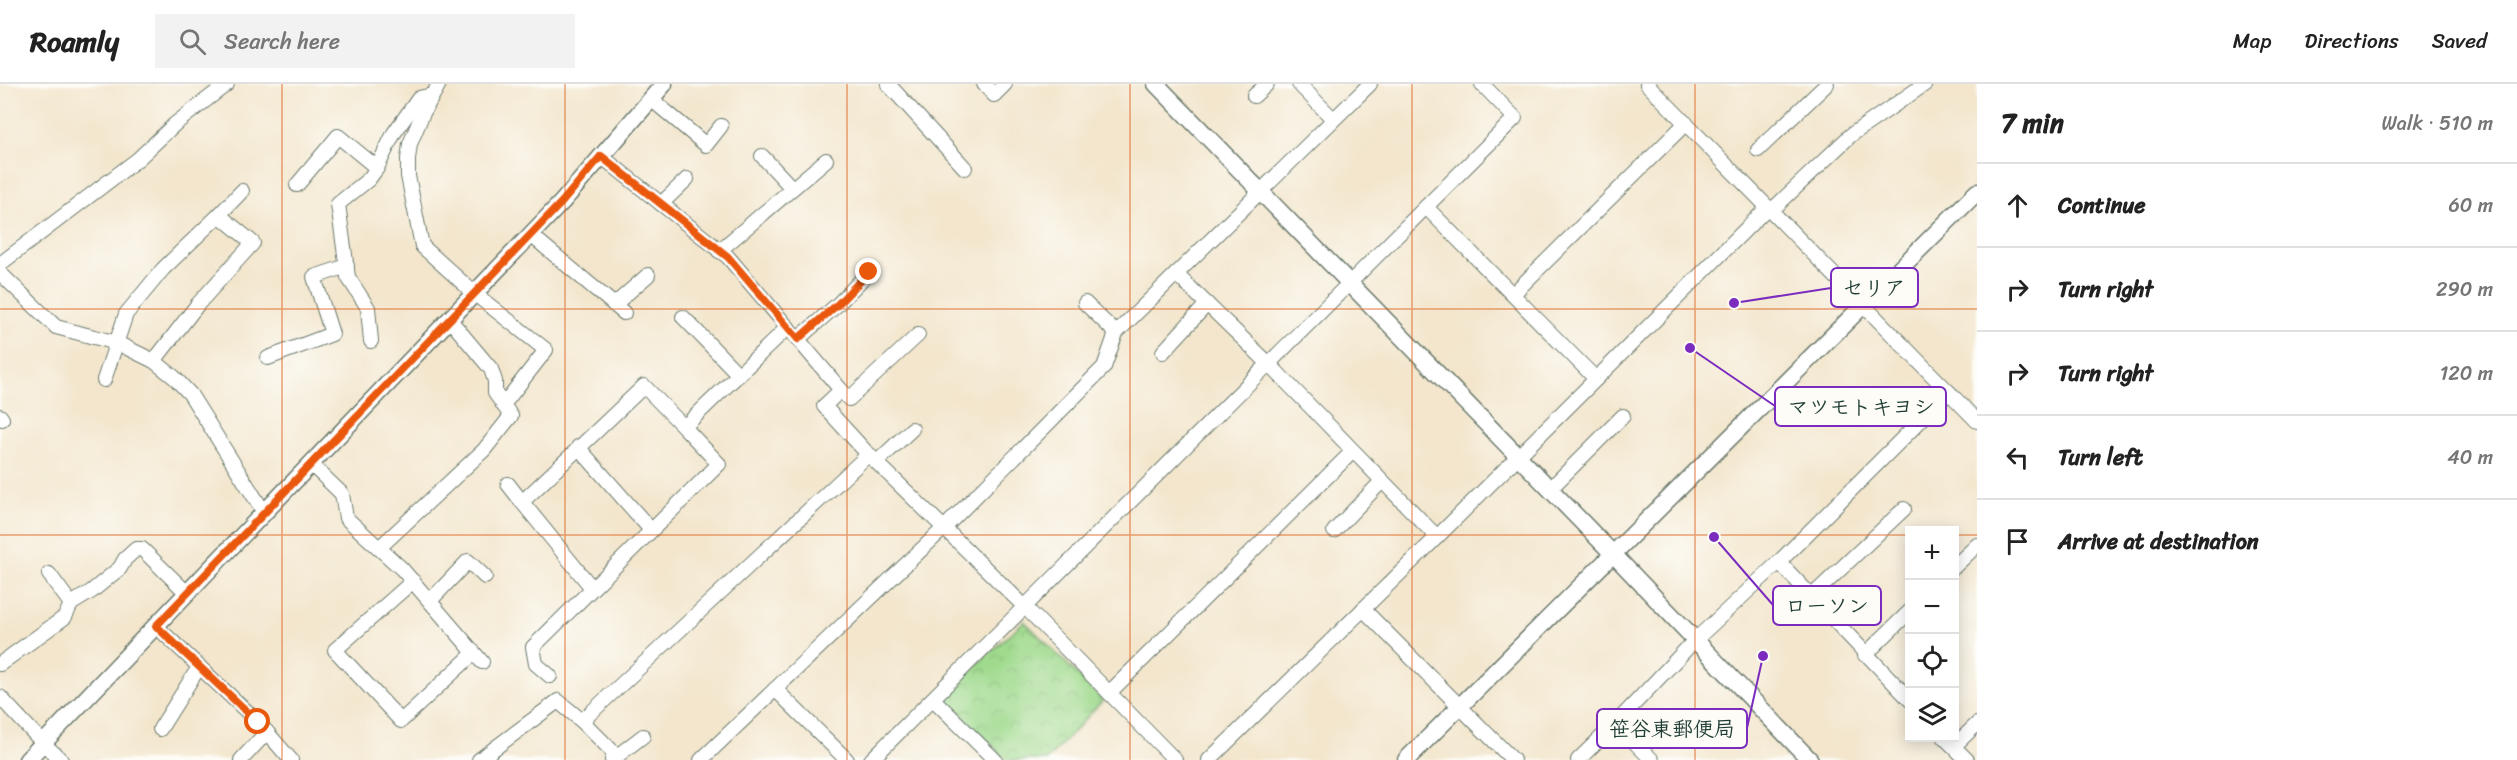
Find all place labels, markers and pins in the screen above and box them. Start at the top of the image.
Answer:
callout: セリア [1831,268,1918,307]
callout: マツモトキヨシ [1775,387,1946,426]
callout: ローソン [1773,586,1881,625]
callout: 笹谷東郵便局 [1597,709,1747,748]

